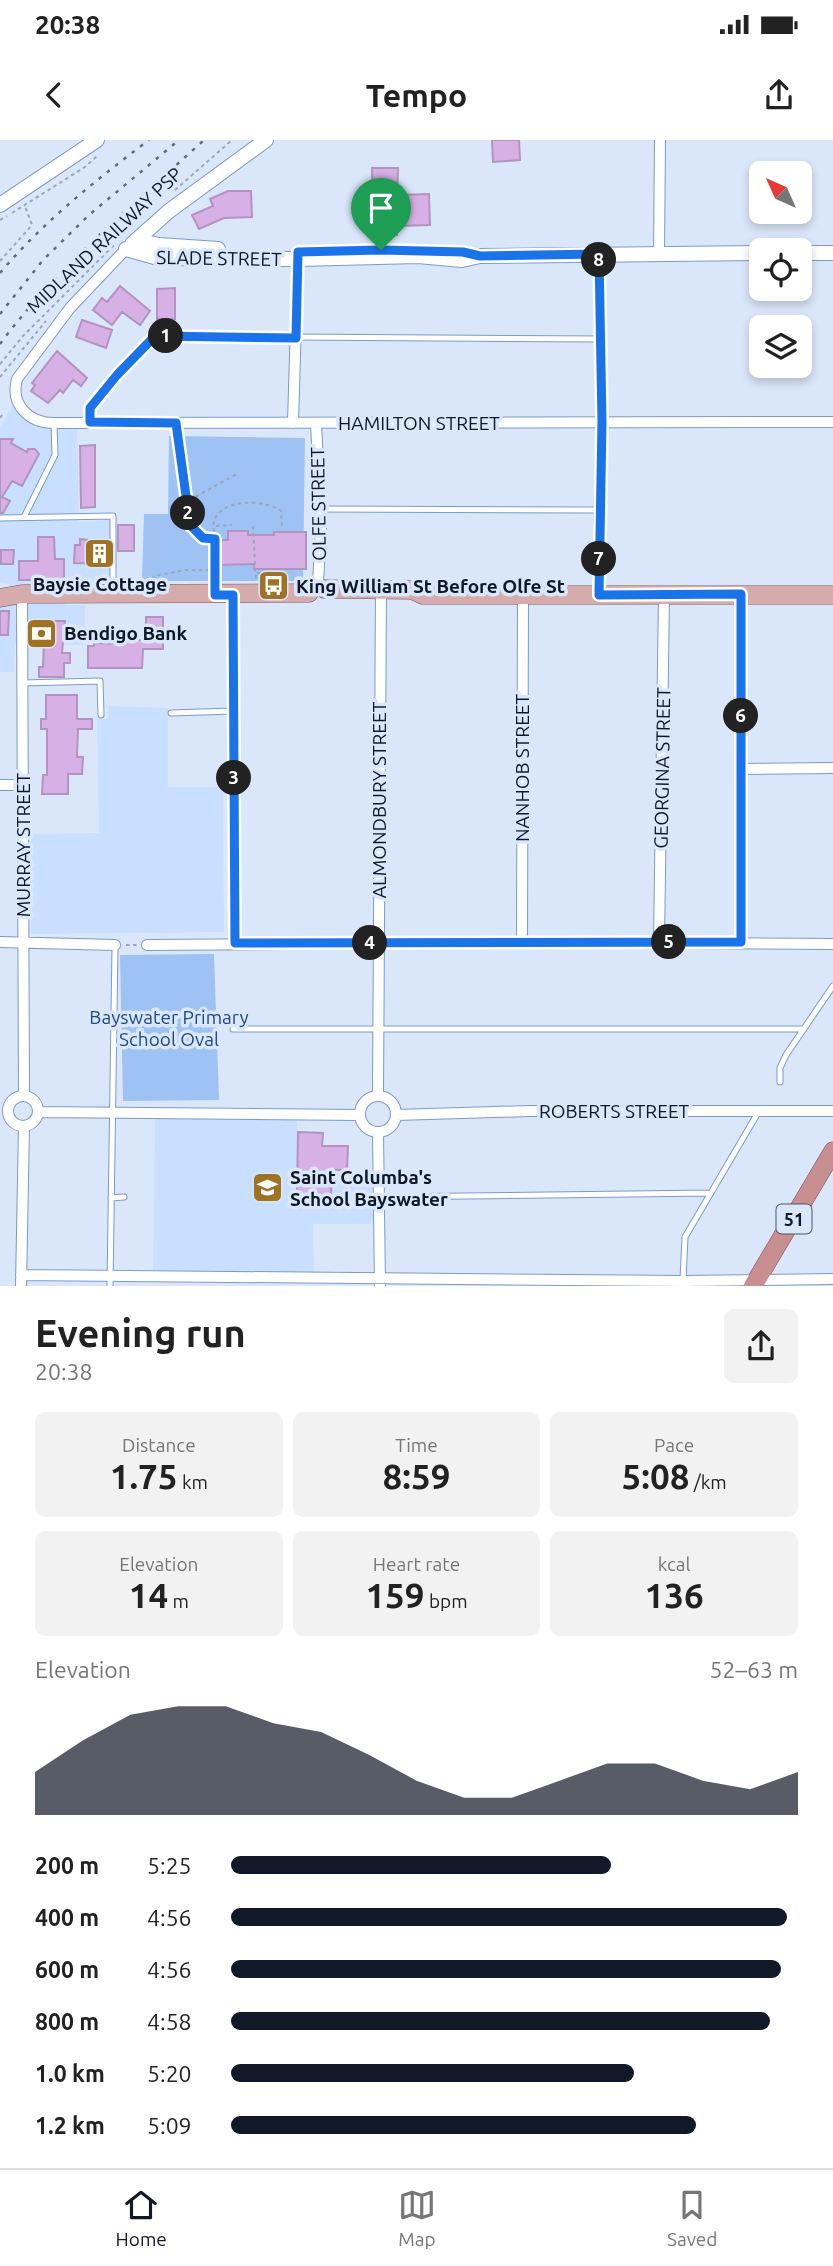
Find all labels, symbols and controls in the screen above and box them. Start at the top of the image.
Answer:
text: 20:38 [35,10,100,39]
icon: back [35,76,73,114]
icon: share [760,76,798,114]
text: Tempo [366,77,467,113]
north arrow [749,161,812,224]
map controls [749,161,812,378]
street label: MIDLAND RAILWAY PSP [22,163,186,317]
pin [351,178,411,250]
icon: arrive [362,189,400,227]
button: locate [749,238,812,301]
pin: 8 [582,242,616,278]
street label: SLADE STREET [156,246,282,270]
text: 8 [593,248,604,270]
button: layers [749,315,812,378]
pin: 1 [148,318,184,354]
text: 1 [160,324,171,346]
street label: HAMILTON STREET [338,412,500,434]
street label: OLFE STREET [306,447,330,561]
pin: 2 [170,496,206,530]
text: 2 [182,501,193,523]
building icon: Baysie Cottage [83,536,117,570]
pin: 7 [582,542,616,576]
text: 7 [593,547,604,569]
bus stop icon: King William St Before Olfe St [256,569,290,603]
place label: Baysie Cottage [33,573,167,595]
place label: King William St Before Olfe St [296,575,565,597]
bank icon: Bendigo Bank [24,616,58,650]
place label: Bendigo Bank [64,622,187,644]
street label: GEORGINA STREET [650,687,674,849]
street label: NANHOB STREET [511,694,533,842]
pin: 6 [724,698,758,734]
street label: ALMONDBURY STREET [368,701,390,898]
text: 6 [735,704,746,726]
pin: 3 [216,760,252,796]
text: 3 [228,766,239,788]
street label: MURRAY STREET [12,772,34,917]
pin: 5 [652,924,686,960]
pin: 4 [352,926,388,960]
text: 5 [663,930,674,952]
text: 4 [364,931,375,953]
park label: Bayswater Primary School Oval [89,1006,249,1050]
street label: ROBERTS STREET [539,1100,690,1122]
place label: Saint Columba's School Bayswater [290,1166,448,1210]
school or university icon: Saint Columba's School Bayswater [250,1171,284,1205]
road number: 51 [776,1204,812,1234]
button: share [724,1309,798,1383]
text: Evening run [35,1312,246,1354]
text: 20:38 [35,1359,93,1384]
text: Distance [122,1434,196,1456]
text: Time [395,1434,438,1456]
text: Pace [654,1434,694,1456]
text: 1.75 [110,1456,178,1496]
text: 8:59 [383,1456,450,1496]
text: 5:08 [622,1456,689,1496]
text: km [178,1471,208,1493]
text: /km [689,1471,727,1493]
text: Elevation [119,1553,198,1575]
text: Heart rate [373,1553,460,1575]
text: kcal [658,1553,691,1575]
text: 14 [129,1575,168,1615]
text: 159 [365,1575,425,1615]
text: 136 [645,1575,704,1615]
text: m [168,1590,189,1612]
text: bpm [425,1590,468,1612]
text: Elevation [35,1657,131,1682]
text: 52–63 m [710,1657,798,1682]
text: 200 m [35,1853,99,1878]
text: 5:25 [147,1853,192,1878]
text: 400 m [35,1905,99,1930]
text: 4:56 [147,1905,192,1930]
text: 600 m [35,1957,99,1982]
text: 4:56 [147,1957,192,1982]
text: 800 m [35,2009,99,2034]
text: 4:58 [147,2009,192,2034]
text: 1.0 km [35,2061,105,2086]
text: 5:20 [147,2061,192,2086]
text: 1.2 km [35,2113,105,2138]
text: 5:09 [147,2113,192,2138]
tab: Home [116,2186,167,2250]
tab: Map [398,2186,436,2250]
tab: Saved [667,2186,717,2250]

